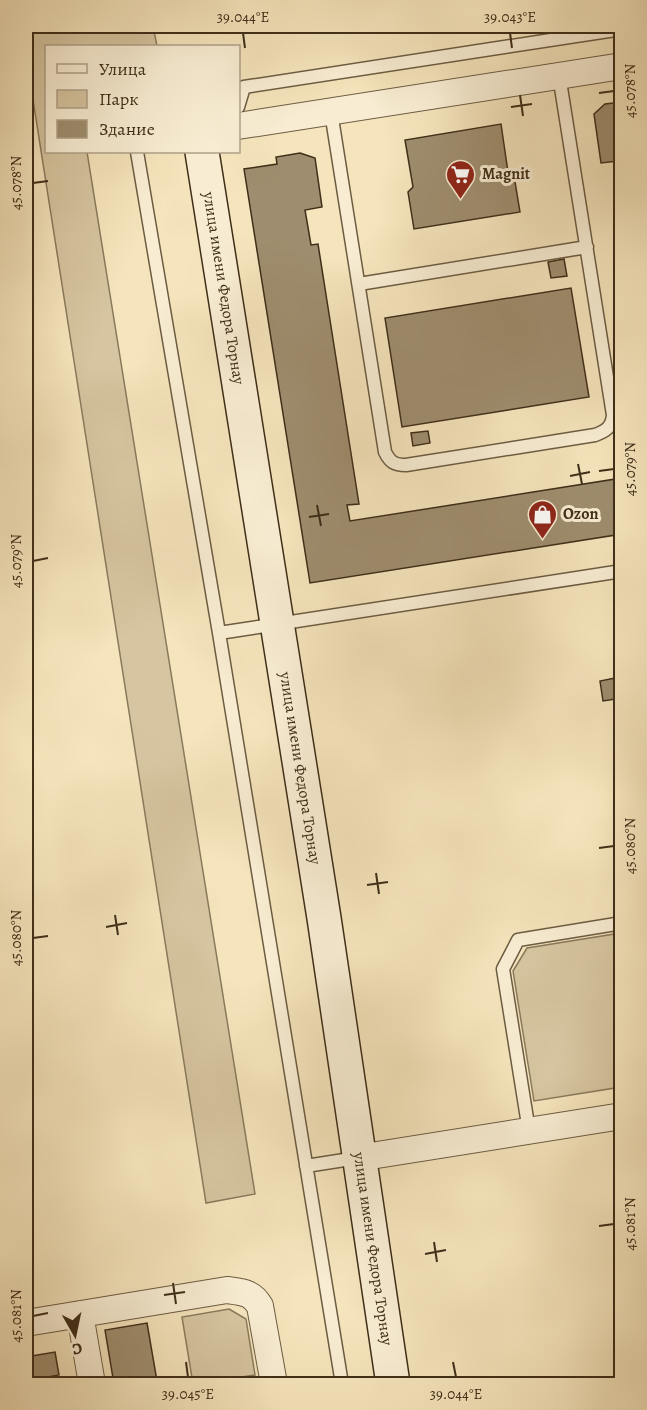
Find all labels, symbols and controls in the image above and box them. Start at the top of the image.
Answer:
text: 39.044°E [217,7,269,27]
text: 39.043°E [484,7,536,27]
legend [45,45,240,153]
text: Улица [99,57,147,81]
text: 45.078°N [620,63,640,118]
text: Парк [99,87,139,111]
text: Здание [99,117,155,141]
text: 45.078°N [6,155,26,210]
supermarket icon: Magnit [445,158,477,200]
place label: Magnit [482,163,531,185]
street label: улица имени Федора Торнау [197,189,250,387]
text: 45.079°N [620,442,640,496]
shop icon: Ozon [526,498,558,540]
place label: Ozon [563,503,598,525]
text: 45.079°N [6,534,26,588]
street label: улица имени Федора Торнау [274,669,326,867]
text: 45.080°N [620,818,640,874]
text: 45.080°N [6,910,26,966]
street label: улица имени Федора Торнау [348,1150,398,1347]
text: 45.081°N [620,1197,640,1251]
text: 45.081°N [6,1289,26,1343]
north arrow [45,1305,105,1365]
text: С [70,1337,84,1360]
text: 39.045°E [162,1384,214,1404]
text: 39.044°E [430,1384,482,1404]

